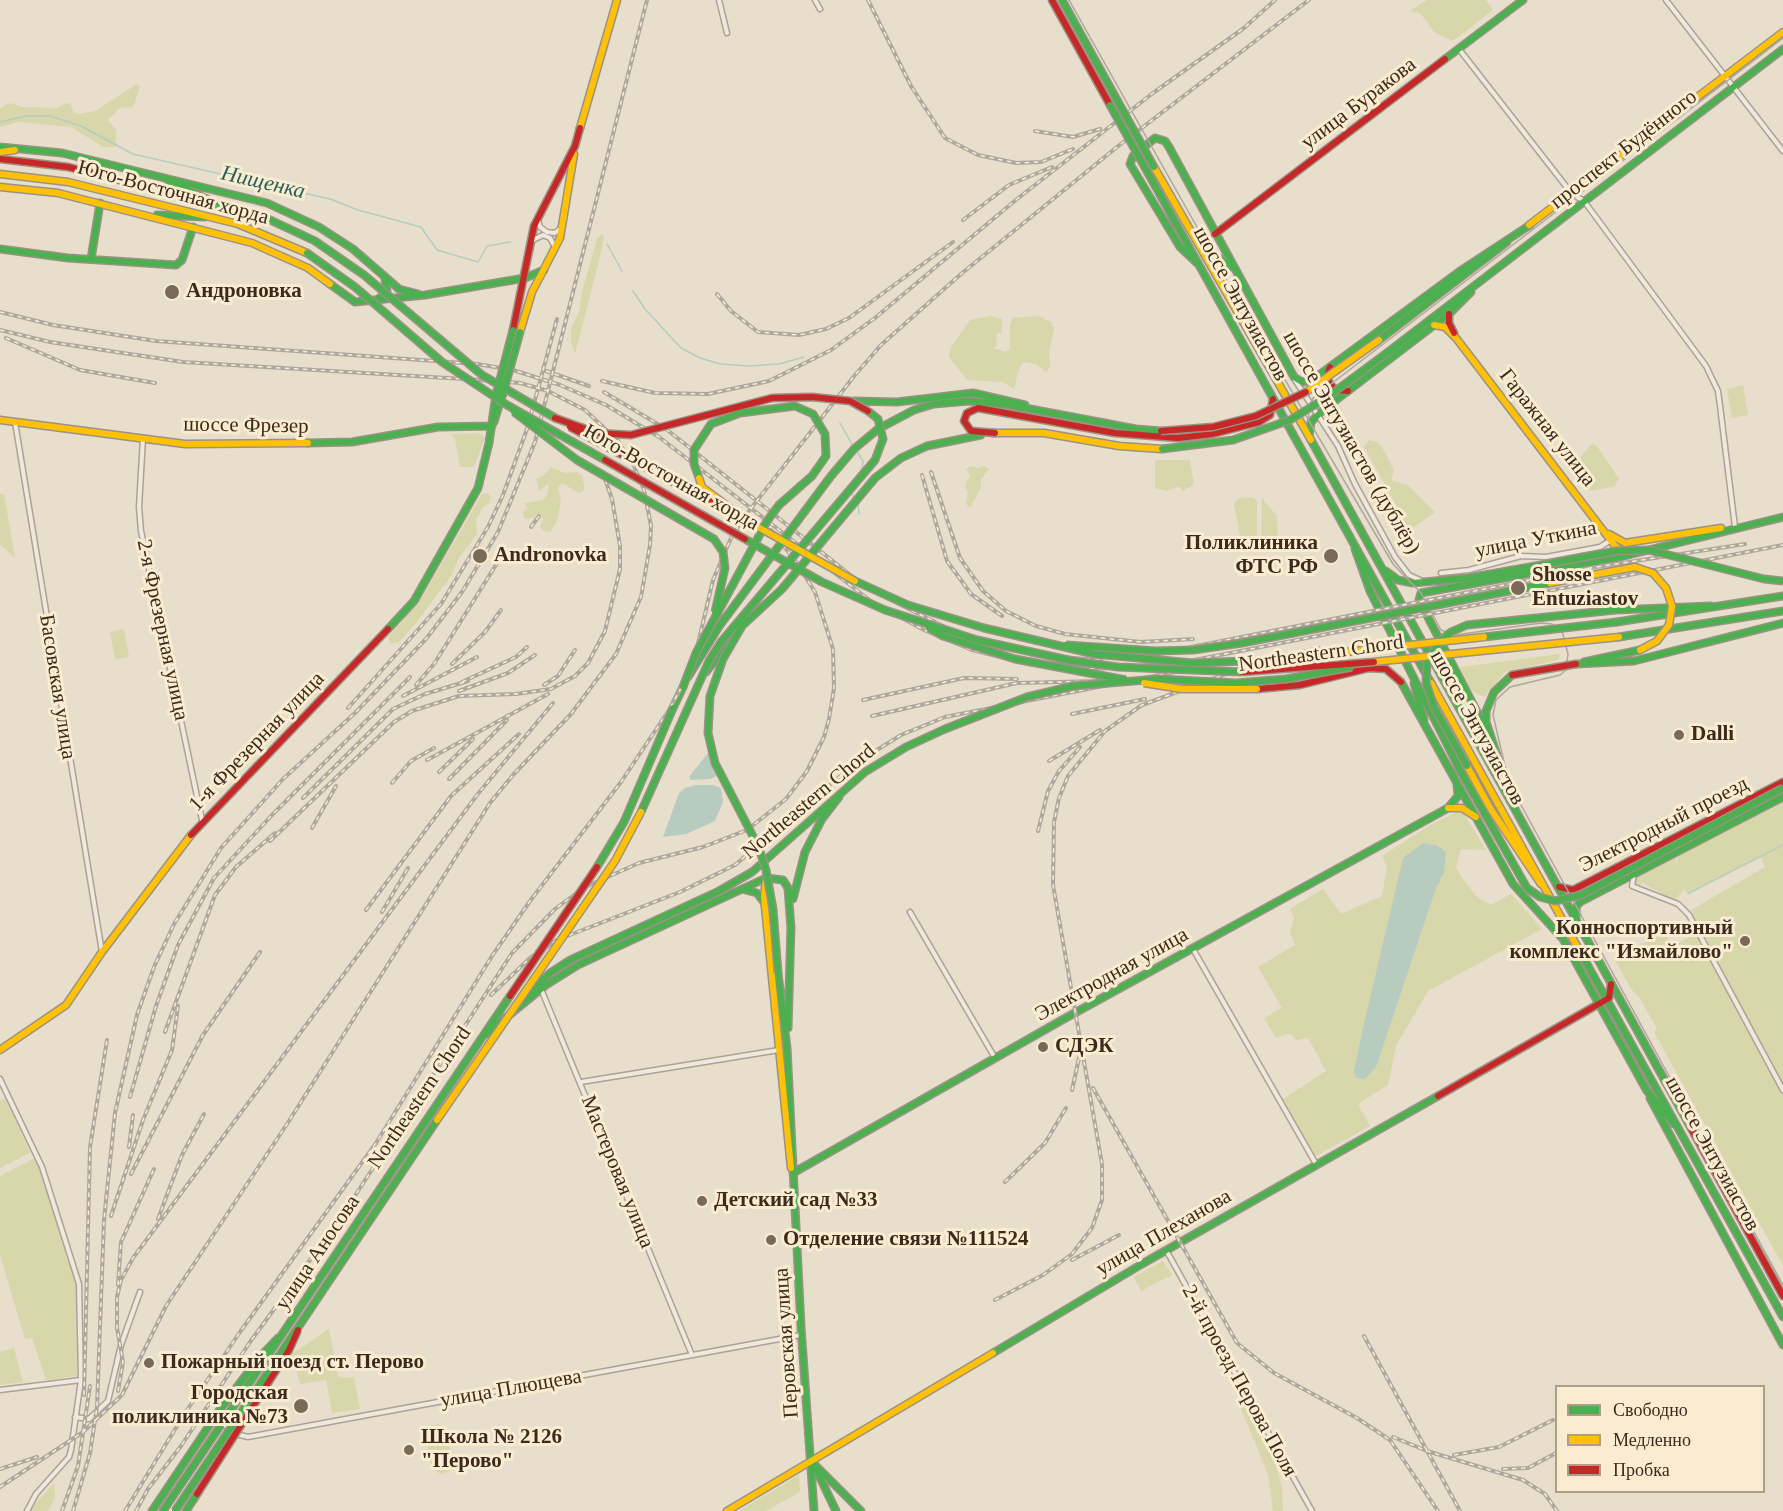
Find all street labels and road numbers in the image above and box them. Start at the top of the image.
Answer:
street label: улица Буракова [1296,53,1422,155]
street label: проспект Будённого [1546,85,1702,215]
street label: Юго-Восточная хорда [75,155,271,231]
street label: шоссе Энтузиастов [1187,222,1293,386]
street label: шоссе Энтузиастов (дублёр) [1277,327,1425,559]
street label: Гаражная улица [1493,364,1601,492]
street label: шоссе Фрезер [183,412,309,440]
street label: Юго-Восточная хорда [579,419,763,537]
street label: улица Уткина [1473,516,1599,564]
street label: 2-я Фрезерная улица [130,537,194,723]
street label: Басовская улица [33,613,81,761]
street label: Northeastern Chord [1237,630,1405,678]
street label: шоссе Энтузиастов [1424,646,1530,810]
street label: 1-я Фрезерная улица [184,667,330,817]
street label: Northeastern Chord [737,739,881,865]
street label: Электродный проезд [1575,771,1753,879]
street label: Электродная улица [1031,922,1193,1028]
street label: Northeastern Chord [363,1022,477,1174]
street label: шоссе Энтузиастов [1659,1072,1765,1236]
street label: Мастеровая улица [575,1092,659,1252]
street label: улица Плеханова [1092,1184,1236,1282]
street label: улица Аносова [270,1191,366,1315]
street label: Перовская улица [769,1267,805,1419]
street label: 2-й проезд Перова Поля [1176,1281,1302,1481]
street label: улица Плющева [438,1364,584,1414]

